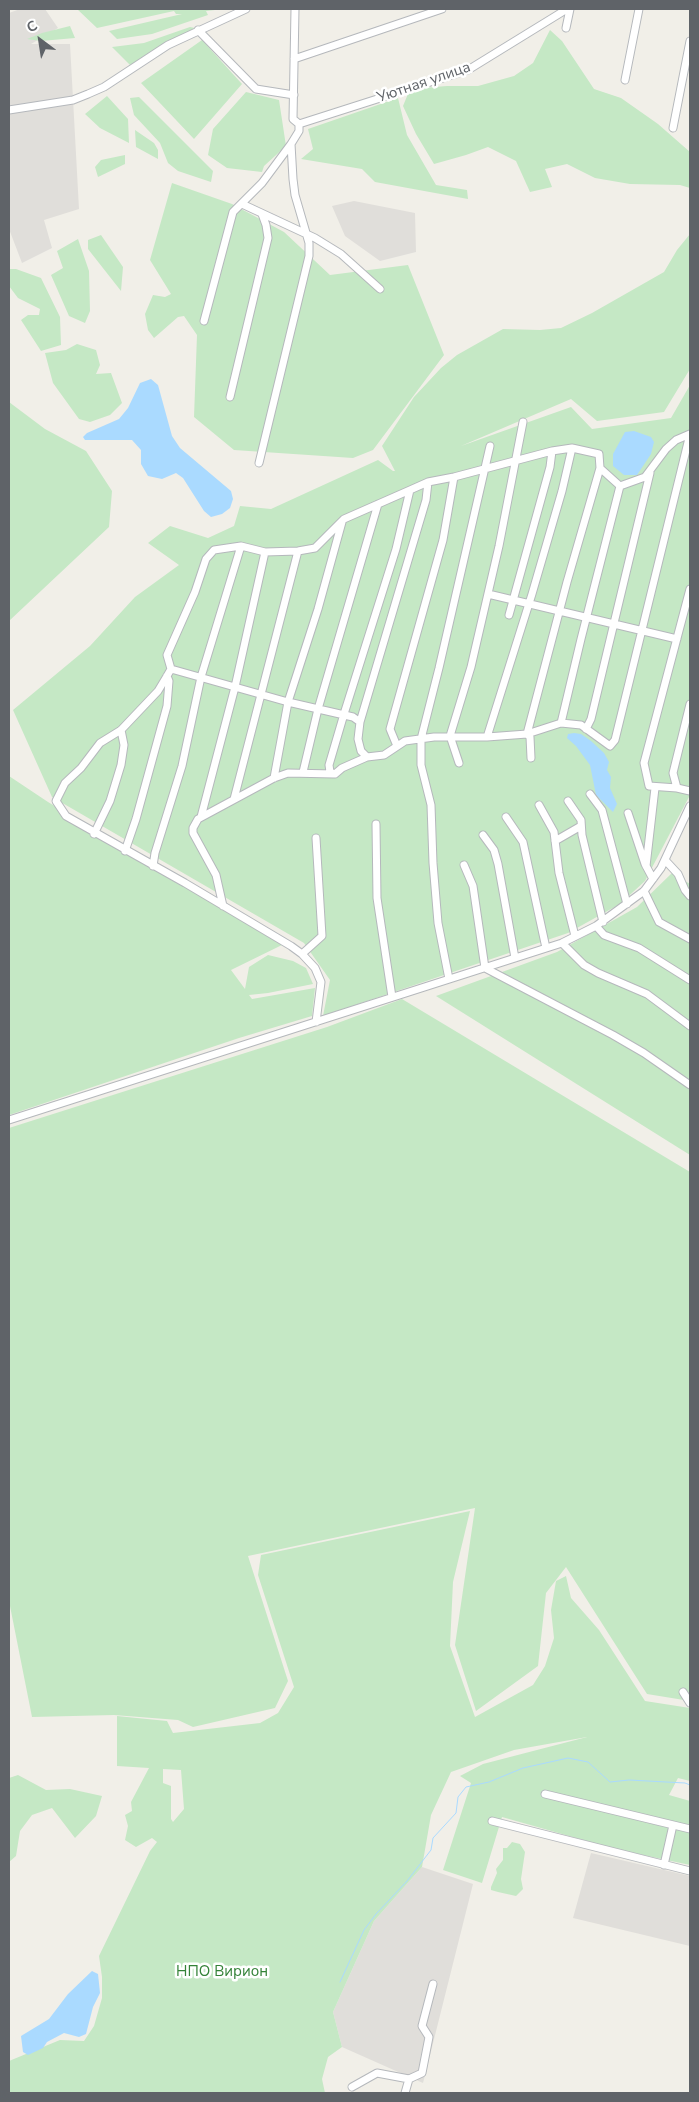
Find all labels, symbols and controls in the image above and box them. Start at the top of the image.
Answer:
north arrow [15,15,65,65]
text: С [23,16,41,37]
street label: Уютная улица [375,59,473,107]
park label: НПО Вирион [176,1963,268,1981]

